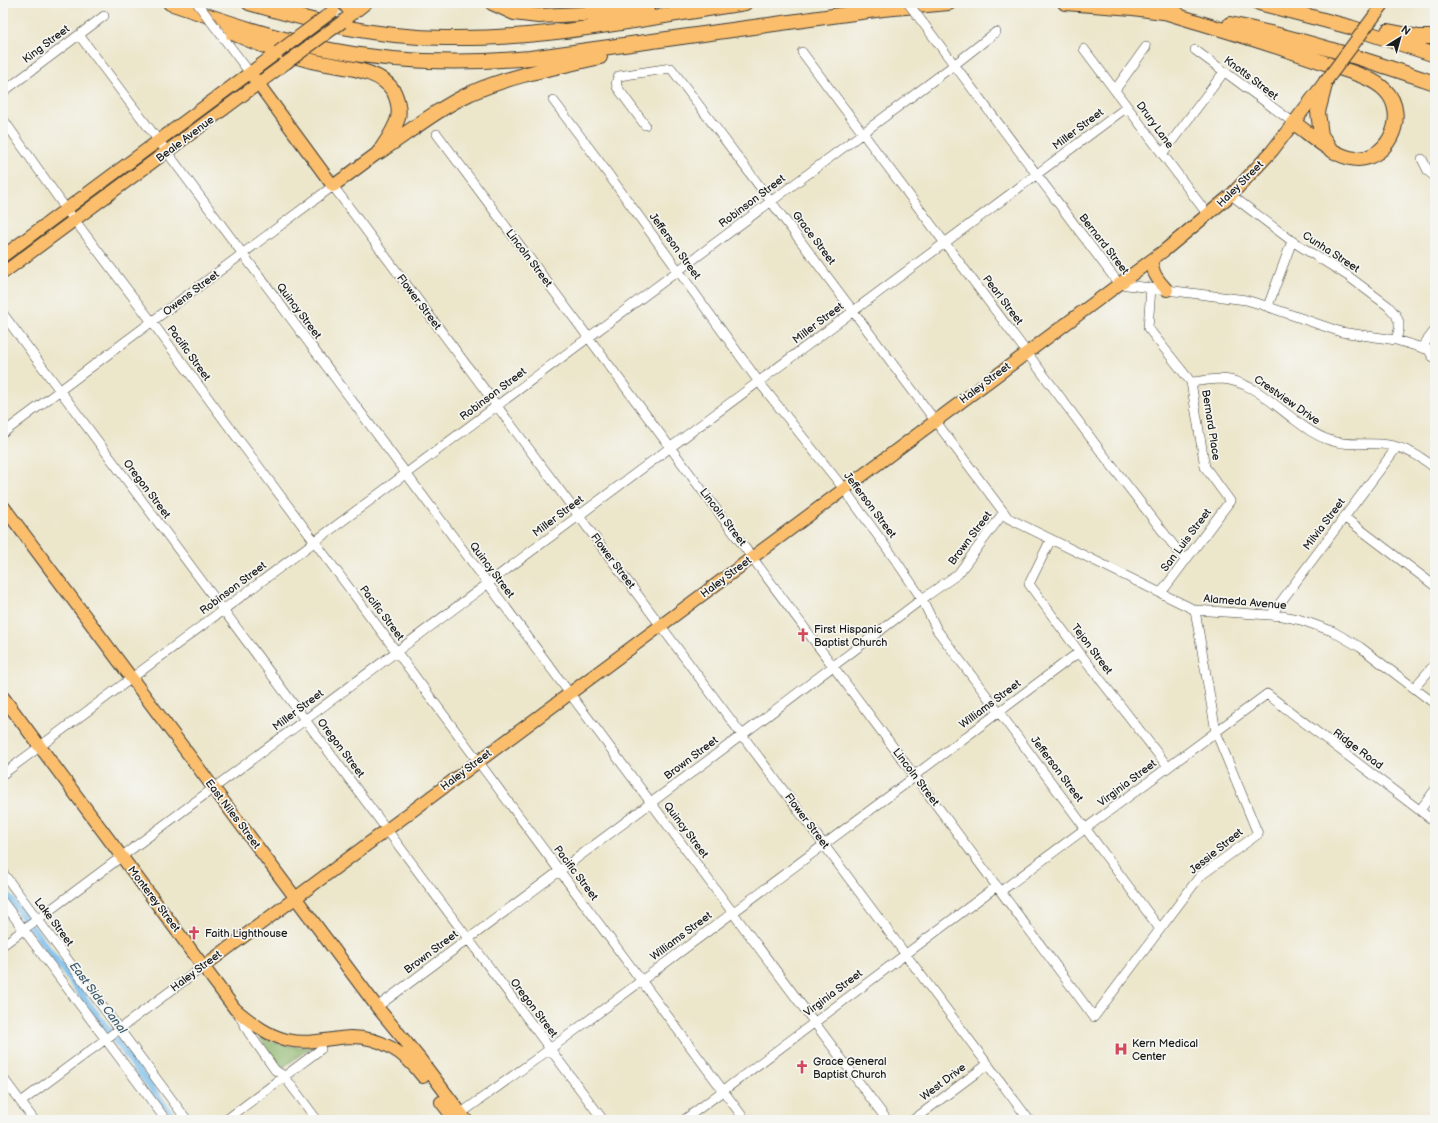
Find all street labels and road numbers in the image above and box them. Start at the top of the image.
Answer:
street label: King Street [20,22,72,66]
street label: Knotts Street [1221,53,1281,103]
street label: Drury Lane [1134,99,1177,151]
street label: Miller Street [1050,105,1107,152]
street label: Beale Avenue [154,113,217,165]
street label: Haley Street [1214,158,1266,210]
street label: Robinson Street [716,171,788,230]
street label: Grace Street [790,209,839,268]
street label: Jefferson Street [647,210,704,282]
street label: Bernard Street [1076,211,1132,277]
street label: Lincoln Street [503,227,555,290]
street label: Cunha Street [1300,229,1362,276]
street label: Owens Street [160,267,222,318]
street label: Flower Street [394,272,444,333]
street label: Pearl Street [980,273,1026,328]
street label: Quincy Street [274,281,325,342]
street label: Miller Street [790,299,847,346]
street label: Pacific Street [165,323,214,384]
street label: Haley Street [957,359,1013,406]
street label: Robinson Street [457,364,529,423]
street label: Crestview Drive [1252,372,1323,428]
street label: Bernard Place [1199,389,1223,462]
street label: Oregon Street [121,457,174,522]
street label: Jefferson Street [841,470,899,541]
street label: Lincoln Street [697,486,749,549]
street label: Miller Street [530,492,587,539]
street label: Milvia Street [1300,495,1348,552]
street label: San Luis Street [1158,505,1214,574]
street label: Brown Street [946,508,995,567]
street label: Flower Street [588,531,638,592]
street label: Quincy Street [467,540,518,601]
street label: Haley Street [698,553,754,600]
street label: Robinson Street [197,558,269,617]
street label: Pacific Street [357,583,407,643]
street label: Alameda Avenue [1203,592,1288,612]
street label: Tejon Street [1069,621,1116,677]
street label: Williams Street [957,676,1024,731]
street label: Miller Street [270,686,327,733]
street label: Oregon Street [315,716,368,781]
street label: Ridge Road [1330,726,1386,772]
street label: Brown Street [662,733,721,782]
street label: Jefferson Street [1028,734,1086,805]
street label: Haley Street [438,746,494,793]
street label: Lincoln Street [890,746,942,809]
street label: Virginia Street [1095,756,1159,809]
street label: East Niles Street [203,777,264,852]
street label: Flower Street [782,791,832,852]
street label: Quincy Street [661,800,712,861]
street label: Jessie Street [1187,825,1246,877]
street label: Pacific Street [551,843,601,903]
street label: Monterey Street [125,864,183,935]
street label: Lake Street [32,895,77,949]
street label: Williams Street [648,908,715,963]
street label: Brown Street [402,927,461,976]
street label: Haley Street [168,947,224,994]
street label: Virginia Street [801,966,865,1019]
street label: Oregon Street [508,976,561,1041]
street label: West Drive [918,1060,969,1103]

